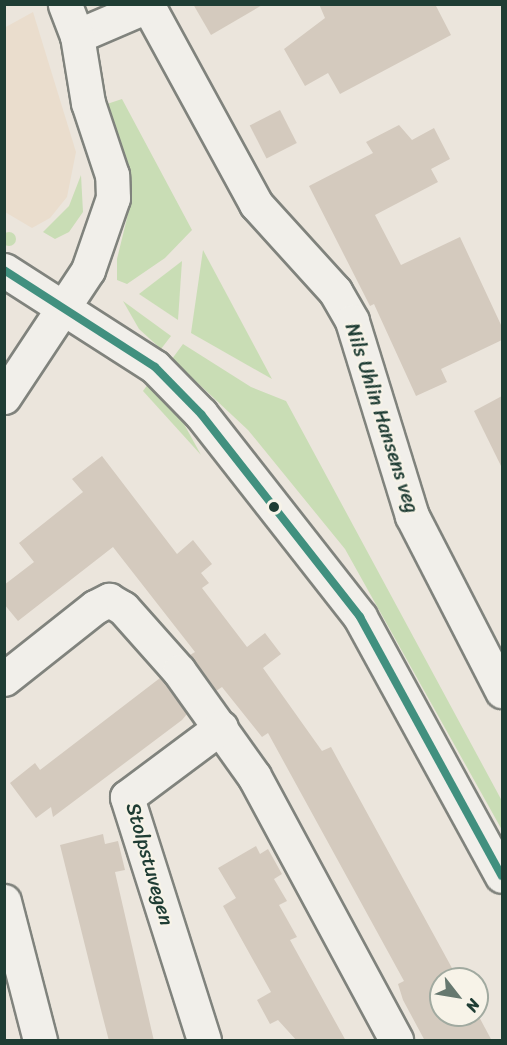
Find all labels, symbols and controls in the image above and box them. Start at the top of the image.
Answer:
street label: Nils Uhlin Hansens veg [340,319,424,517]
unlabelled marker [268,501,280,513]
street label: Stolpstuvegen [121,800,179,928]
north arrow [429,967,489,1027]
text: N [458,993,488,1018]

